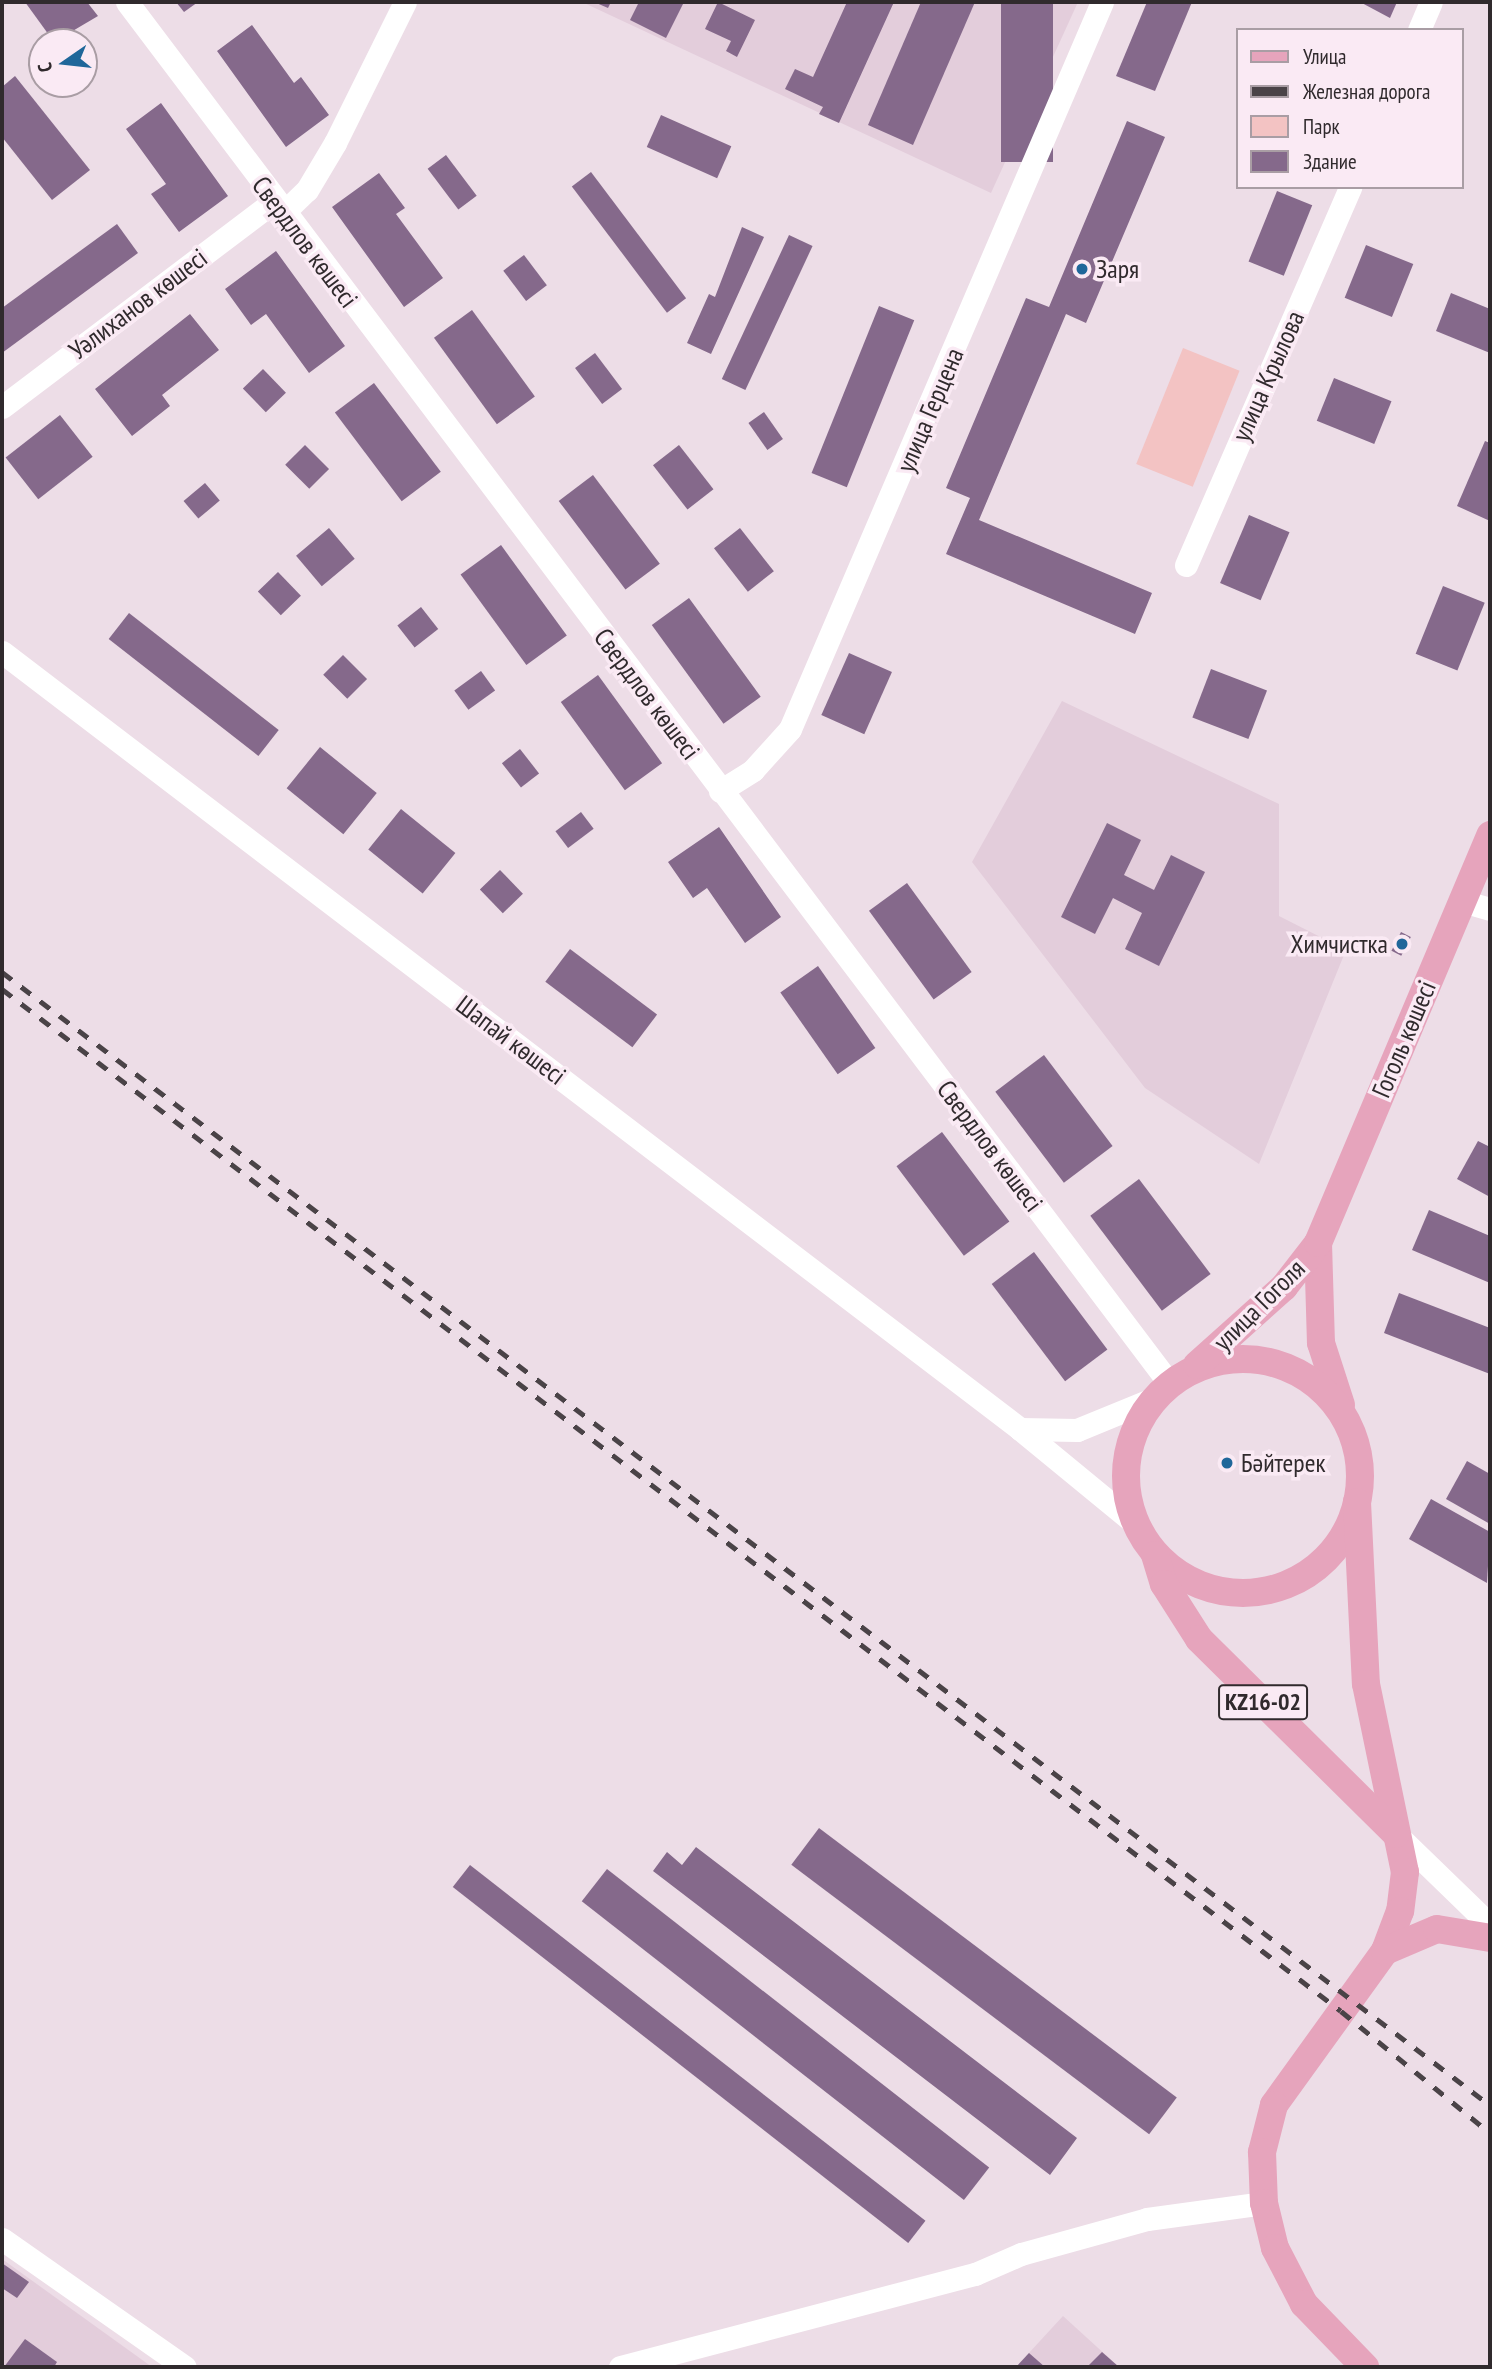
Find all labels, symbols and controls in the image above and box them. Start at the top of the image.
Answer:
north arrow [28,28,98,98]
legend [1236,28,1464,189]
text: Улица [1303,43,1346,70]
text: С [32,60,57,75]
text: Железная дорога [1303,78,1430,105]
text: Парк [1303,113,1340,140]
text: Здание [1303,148,1357,175]
street label: Свердлов көшесі [246,170,364,314]
street label: Уәлиханов көшесі [63,242,213,366]
place label: Заря [1096,253,1139,285]
marker: Заря [1074,261,1090,277]
street label: улица Крылова [1225,306,1311,446]
street label: улица Герцена [890,343,970,477]
street label: Свердлов көшесі [588,622,706,766]
place label: Химчистка [1291,928,1388,960]
marker: Химчистка [1394,936,1410,952]
street label: Гоголь көшесі [1365,976,1443,1102]
street label: Шапай көшесі [450,989,572,1091]
street label: Свердлов көшесі [931,1074,1049,1218]
street label: улица Гоголя [1207,1253,1311,1357]
place label: Бәйтерек [1241,1447,1325,1479]
marker: Бәйтерек [1219,1455,1235,1471]
road number: KZ16-02 [1218,1682,1308,1722]

